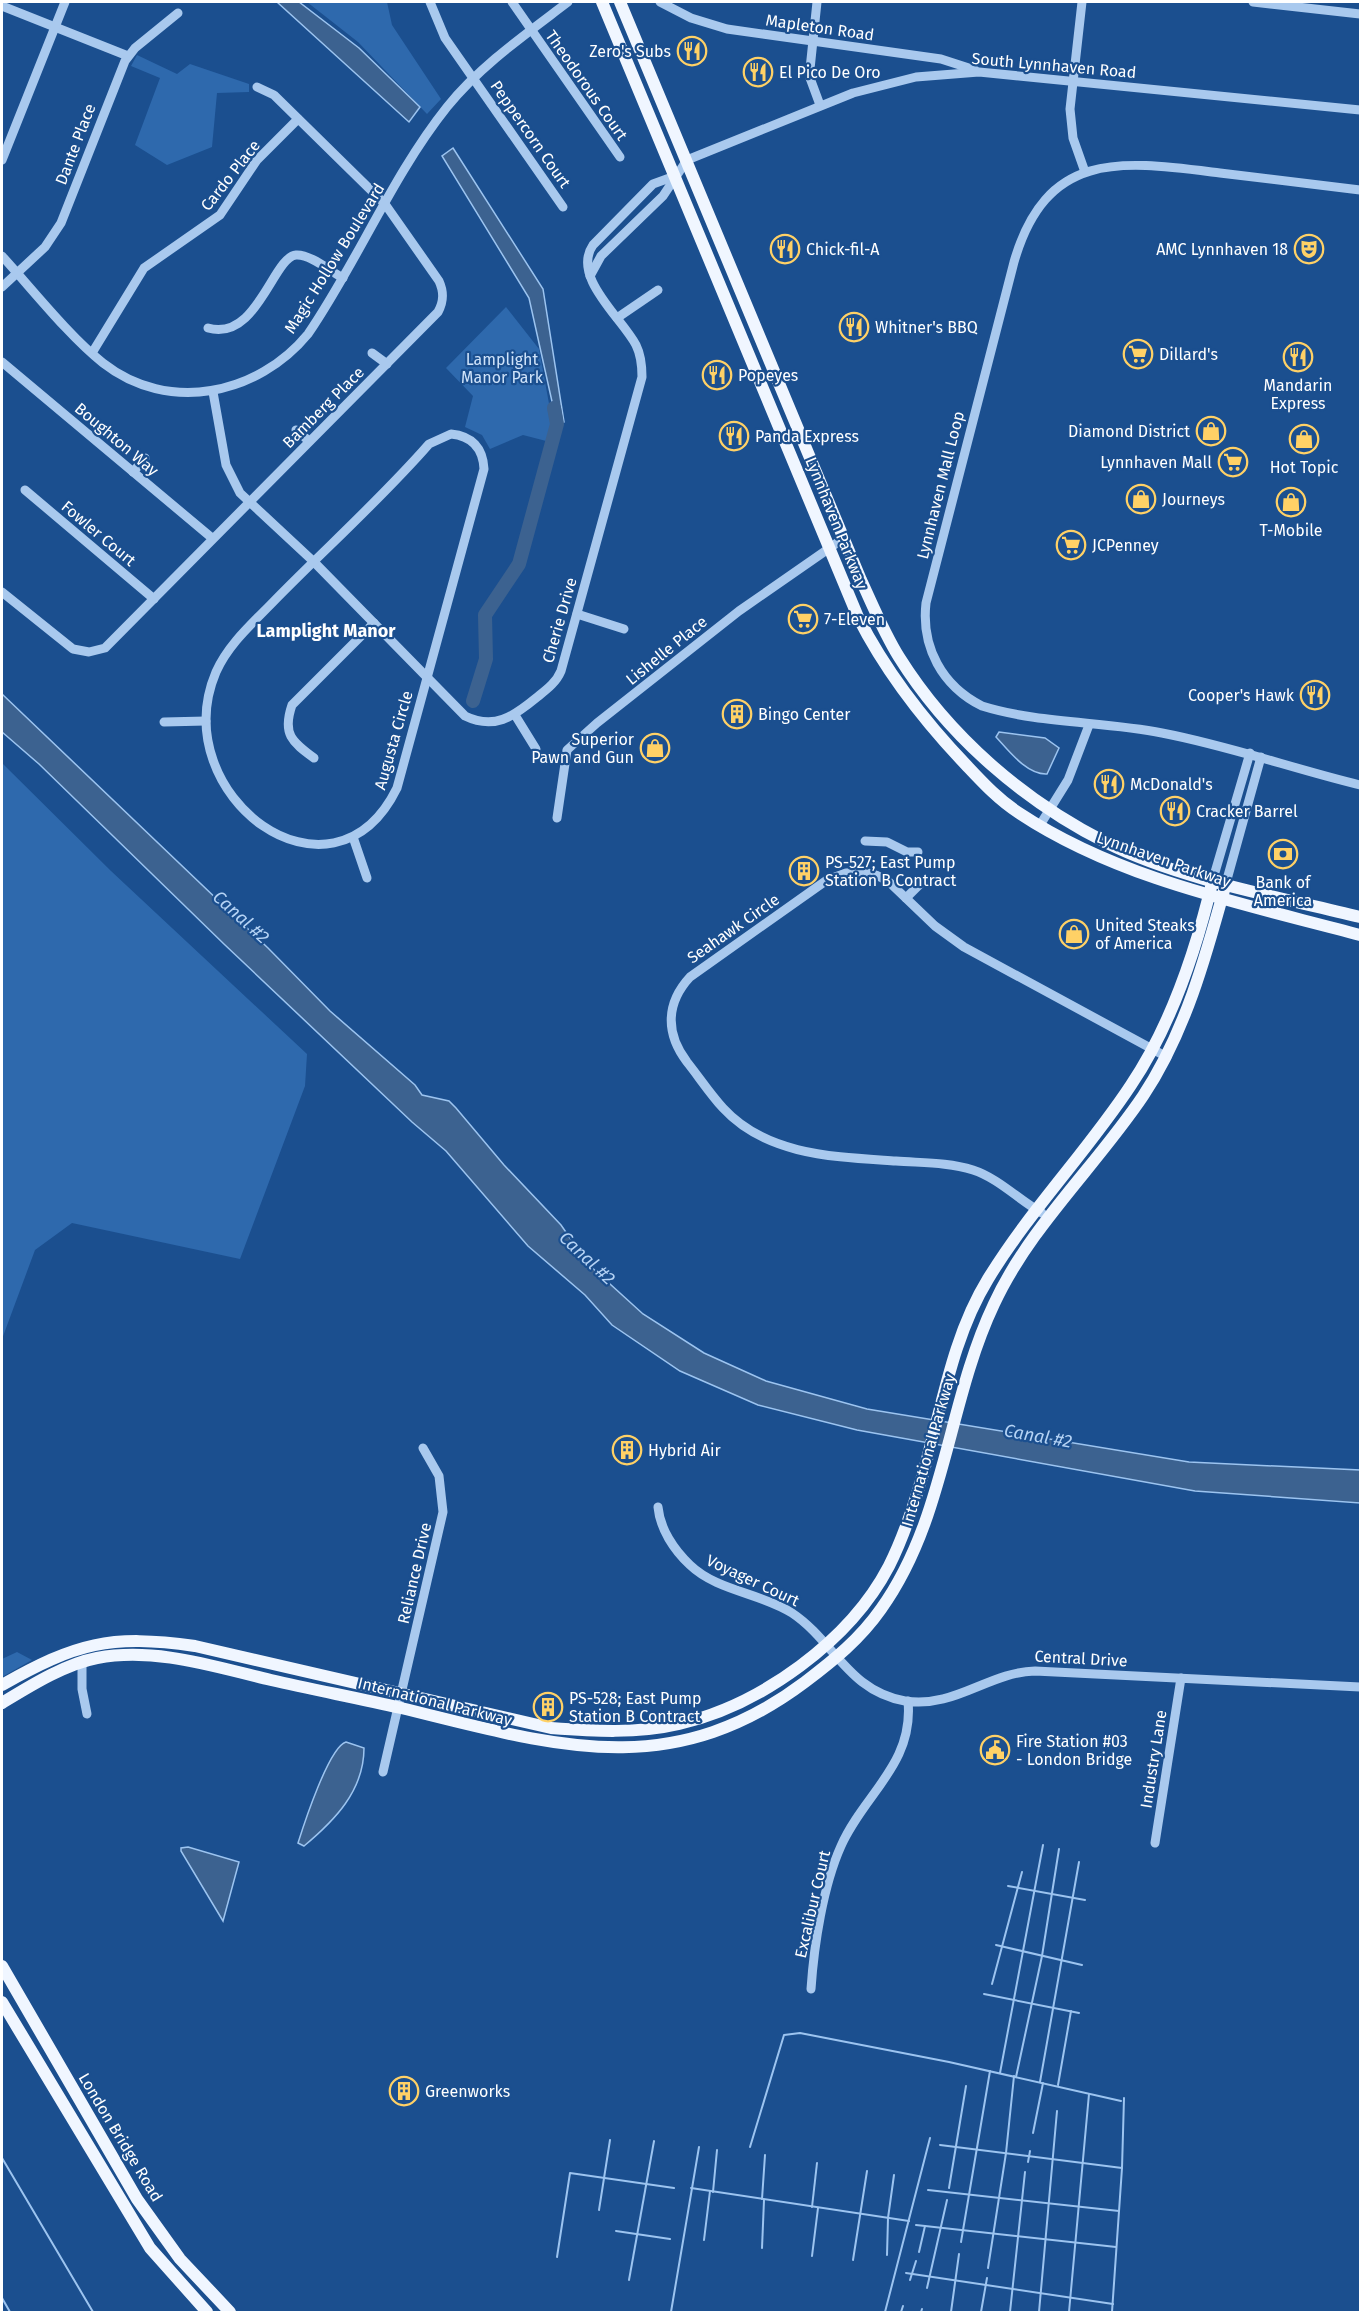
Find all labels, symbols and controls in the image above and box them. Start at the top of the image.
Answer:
street label: Mapleton Road [764,10,875,45]
street label: Theodorous Court [542,27,632,144]
restaurant icon: Zero's Subs [676,35,708,67]
place label: Zero's Subs [589,42,671,61]
street label: South Lynnhaven Road [971,49,1137,82]
restaurant icon: El Pico De Oro [742,56,774,88]
place label: El Pico De Oro [779,63,880,82]
street label: Peppercorn Court [486,77,575,192]
street label: Dante Place [51,101,100,187]
street label: Cardo Place [197,136,264,215]
street label: Magic Hollow Boulevard [280,180,388,337]
restaurant icon: Chick-fil-A [769,233,801,265]
theatre icon: AMC Lynnhaven 18 [1293,233,1325,265]
place label: Chick-fil-A [806,240,880,259]
place label: AMC Lynnhaven 18 [1156,240,1288,259]
restaurant icon: Whitner's BBQ [838,311,870,343]
place label: Whitner's BBQ [875,318,978,337]
supermarket icon: Dillard's [1122,338,1154,370]
restaurant icon: Mandarin Express [1282,341,1314,373]
place label: Dillard's [1159,345,1218,364]
park label: Lamplight Manor Park [461,350,544,387]
restaurant icon: Popeyes [701,359,733,391]
street label: Bamberg Place [279,363,368,452]
place label: Popeyes [738,366,798,385]
place label: Mandarin Express [1264,376,1332,413]
street label: Boughton Way [71,399,163,480]
street label: Lynnhaven Mall Loop [913,409,968,561]
shop icon: Diamond District [1195,415,1227,447]
restaurant icon: Panda Express [718,420,750,452]
place label: Diamond District [1068,422,1190,441]
shop icon: Hot Topic [1288,423,1320,455]
place label: Panda Express [755,427,859,446]
supermarket icon: Lynnhaven Mall [1217,446,1249,478]
place label: Lynnhaven Mall [1100,453,1212,472]
street label: Lynnhaven Parkway [801,454,872,592]
place label: Hot Topic [1270,458,1339,477]
shop icon: Journeys [1125,483,1157,515]
shop icon: T-Mobile [1275,486,1307,518]
place label: Journeys [1162,490,1225,509]
street label: Fowler Court [58,497,140,570]
place label: T-Mobile [1259,521,1323,540]
supermarket icon: JCPenney [1055,529,1087,561]
place label: JCPenney [1092,536,1159,555]
street label: Cherie Drive [538,575,581,665]
supermarket icon: 7-Eleven [787,603,819,635]
place label: 7-Eleven [824,610,885,629]
street label: Lishelle Place [622,612,711,689]
district label: Lamplight Manor [257,620,396,642]
restaurant icon: Cooper's Hawk [1299,679,1331,711]
place label: Cooper's Hawk [1188,686,1295,705]
street label: Augusta Circle [370,688,417,792]
building icon: Bingo Center [721,698,753,730]
place label: Bingo Center [758,705,851,724]
place label: Superior Pawn and Gun [531,730,635,767]
shop icon: Superior Pawn and Gun [639,732,671,764]
restaurant icon: McDonald's [1093,768,1125,800]
place label: McDonald's [1130,775,1213,794]
restaurant icon: Cracker Barrel [1159,795,1191,827]
place label: Cracker Barrel [1196,802,1298,821]
street label: Lynnhaven Parkway [1094,828,1234,891]
bank icon: Bank of America [1267,838,1299,870]
place label: PS-527; East Pump Station B Contract [825,853,956,890]
building icon: PS-527; East Pump Station B Contract [788,855,820,887]
place label: Bank of America [1254,873,1312,910]
water label: Canal #2 [208,886,274,948]
street label: Seahawk Circle [684,890,783,967]
place label: United Steaks of America [1095,916,1195,953]
shop icon: United Steaks of America [1058,918,1090,950]
water label: Canal #2 [555,1227,620,1289]
street label: International Parkway [898,1371,959,1529]
water label: Canal #2 [1002,1419,1074,1453]
building icon: Hybrid Air [611,1434,643,1466]
place label: Hybrid Air [648,1441,721,1460]
street label: Reliance Drive [394,1521,435,1626]
street label: Voyager Court [703,1551,802,1610]
street label: Central Drive [1034,1647,1128,1670]
street label: International Parkway [356,1673,514,1730]
place label: PS-528; East Pump Station B Contract [569,1689,701,1726]
building icon: PS-528; East Pump Station B Contract [532,1691,564,1723]
street label: Industry Lane [1136,1709,1171,1810]
place label: Fire Station #03 - London Bridge [1016,1732,1132,1769]
public building icon: Fire Station #03 - London Bridge [979,1734,1011,1766]
street label: Excalibur Court [791,1848,834,1960]
street label: London Bridge Road [75,2069,167,2205]
building icon: Greenworks [388,2075,420,2107]
place label: Greenworks [425,2082,510,2101]

